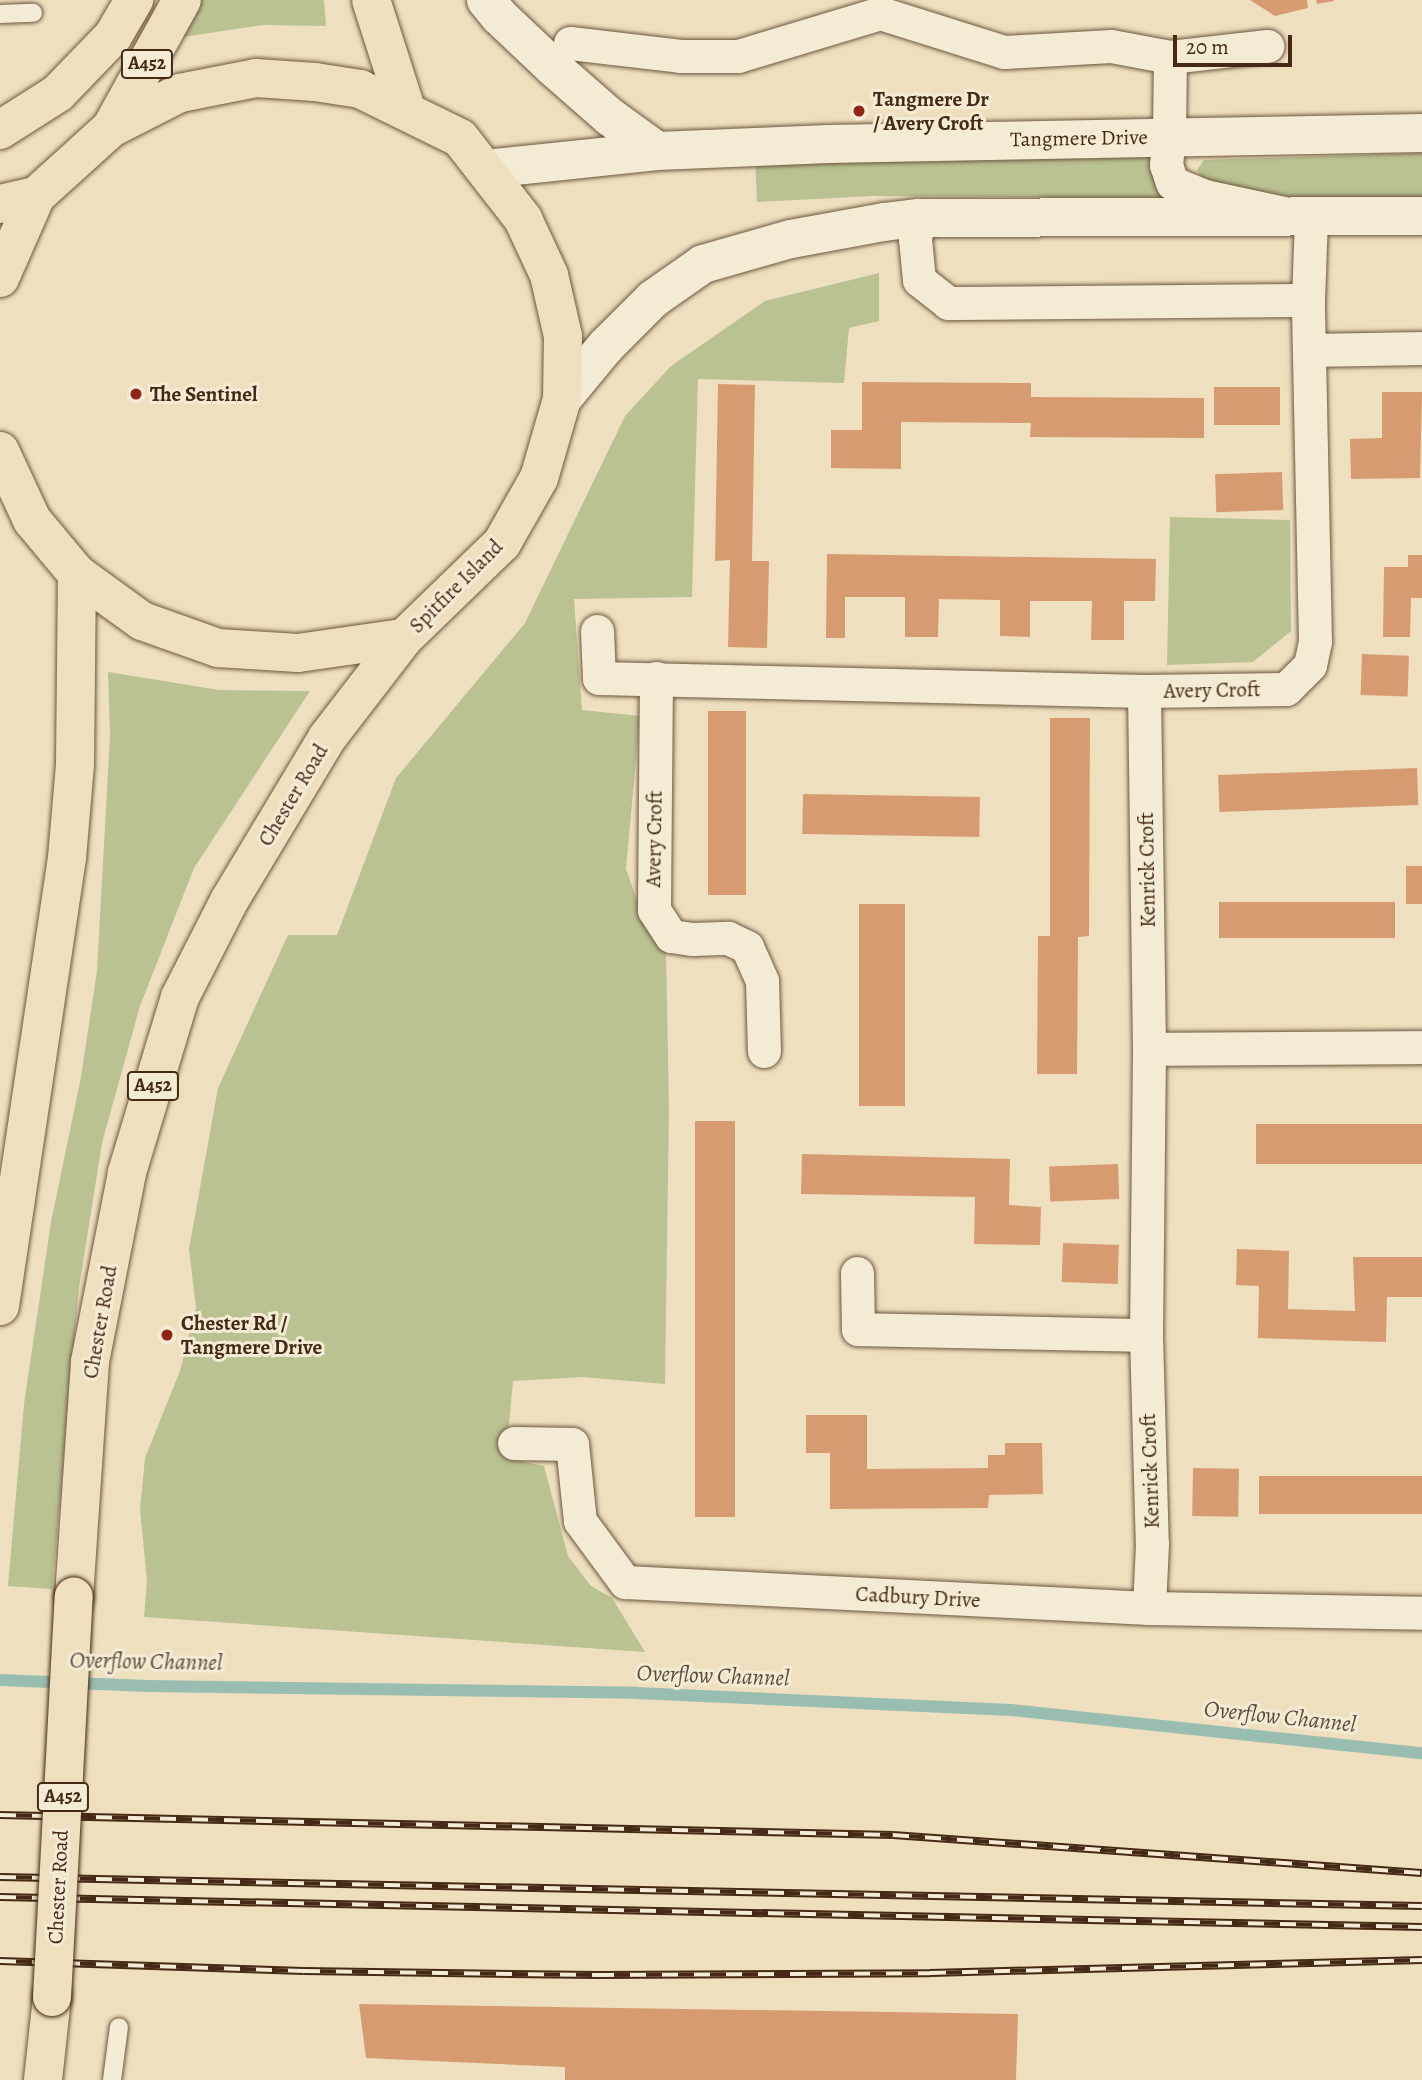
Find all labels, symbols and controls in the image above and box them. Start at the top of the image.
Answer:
scale bar [1177,21,1296,65]
text: 20 m [1186,33,1229,61]
road number: A452 [121,48,173,80]
place label: Tangmere Dr / Avery Croft [873,86,989,136]
marker: Tangmere Dr / Avery Croft [851,103,867,119]
street label: Tangmere Drive [1010,124,1148,152]
place label: The Sentinel [150,381,257,407]
marker: The Sentinel [128,386,144,402]
street label: Spitfire Island [404,534,508,638]
street label: Avery Croft [1163,677,1261,703]
street label: Chester Road [253,739,333,851]
street label: Avery Croft [641,790,667,888]
street label: Kenrick Croft [1133,812,1161,928]
road number: A452 [127,1070,179,1102]
street label: Chester Road [78,1263,122,1381]
place label: Chester Rd / Tangmere Drive [181,1310,322,1360]
marker: Chester Rd / Tangmere Drive [159,1327,175,1343]
street label: Kenrick Croft [1135,1413,1165,1529]
street label: Cadbury Drive [855,1581,981,1613]
water label: Overflow Channel [69,1647,223,1677]
water label: Overflow Channel [636,1660,790,1692]
water label: Overflow Channel [1203,1695,1357,1739]
road number: A452 [37,1782,89,1812]
street label: Chester Road [42,1829,74,1945]

